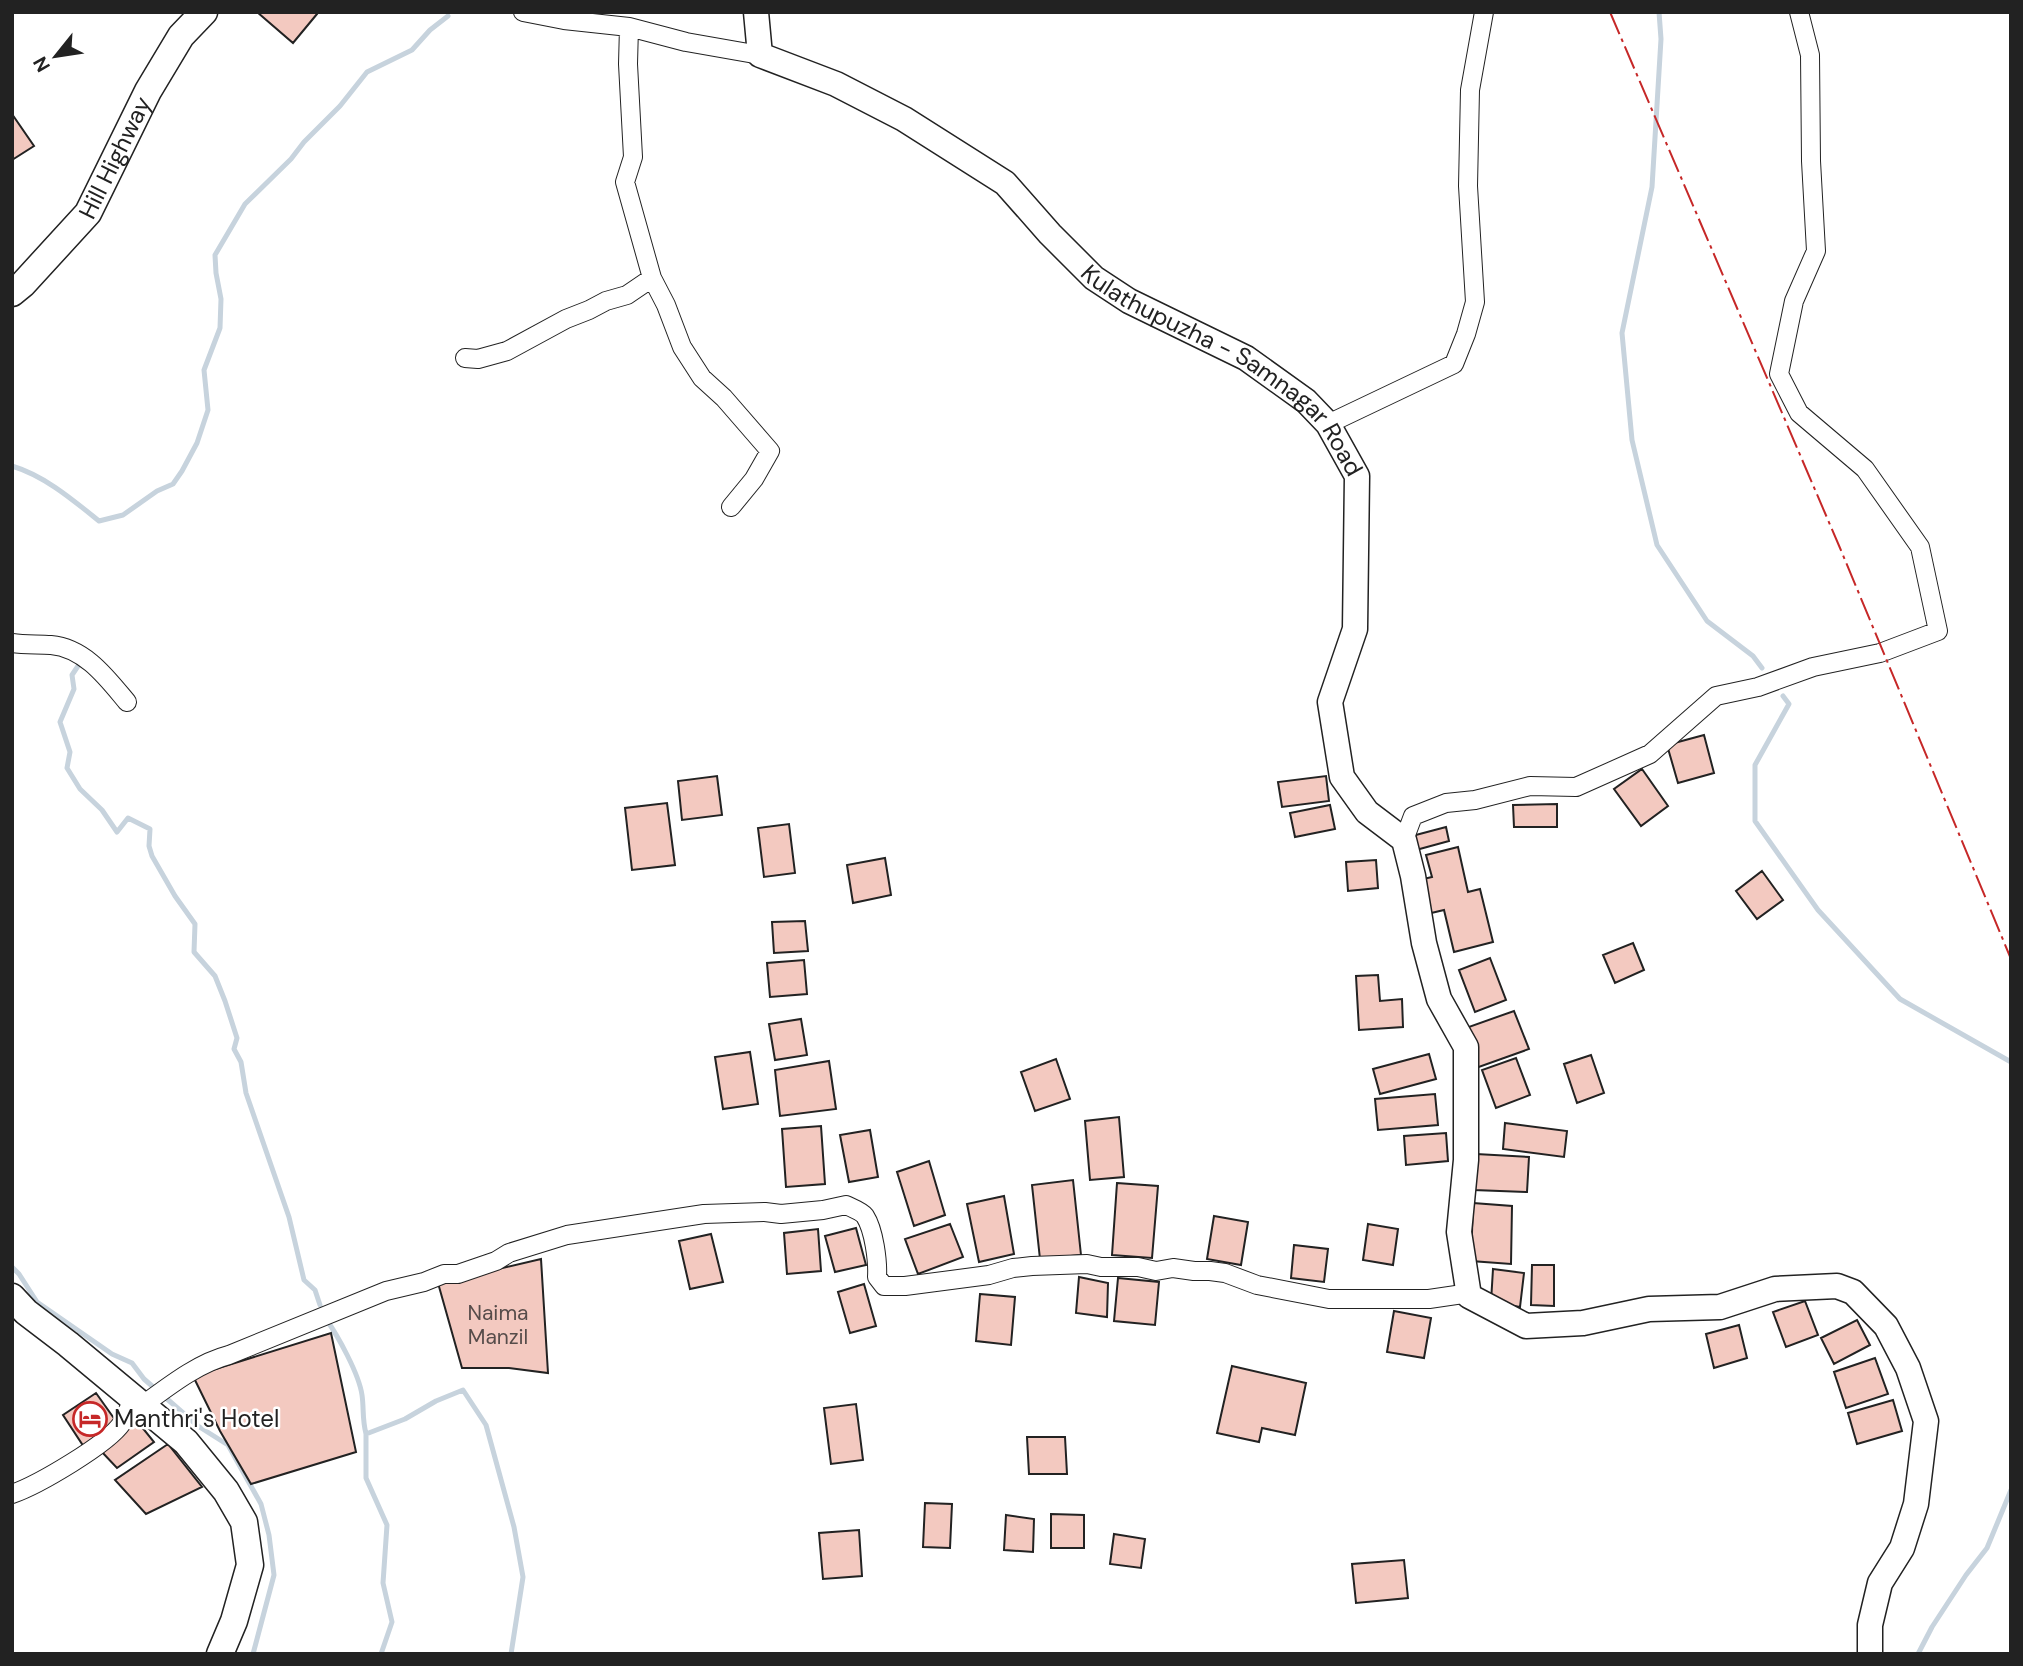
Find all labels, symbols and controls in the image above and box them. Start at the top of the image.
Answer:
north arrow [21,21,91,91]
text: N [27,52,56,77]
street label: Hill Highway [72,91,158,224]
street label: Kulathupuzha - Samnagar Road [1074,258,1370,481]
house number: Naima Manzil [467,1299,529,1351]
hotel icon: Manthri's Hotel [71,1400,109,1438]
place label: Manthri's Hotel [114,1403,279,1434]

